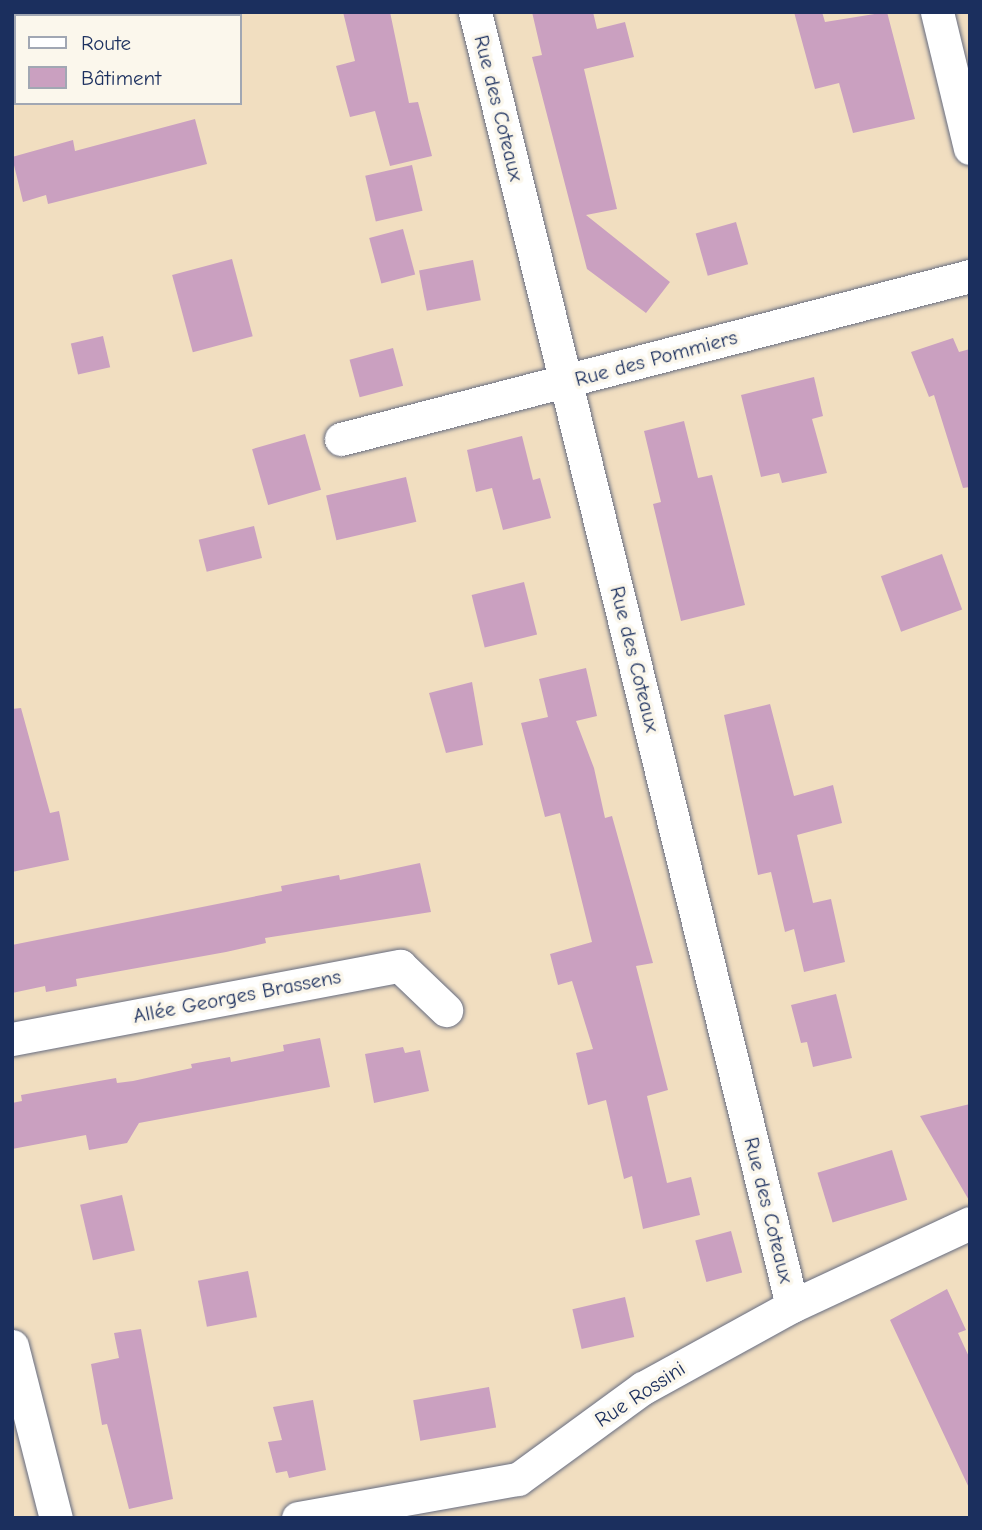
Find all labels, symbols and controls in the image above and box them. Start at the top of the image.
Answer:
legend [14,14,242,105]
text: Route [81,31,131,55]
street label: Rue des Coteaux [469,32,529,184]
text: Bâtiment [81,66,161,90]
street label: Rue des Pommiers [572,324,740,392]
street label: Rue des Coteaux [605,583,665,735]
street label: Allée Georges Brassens [131,963,343,1029]
street label: Rue des Coteaux [739,1134,799,1286]
street label: Rue Rossini [590,1355,690,1433]

